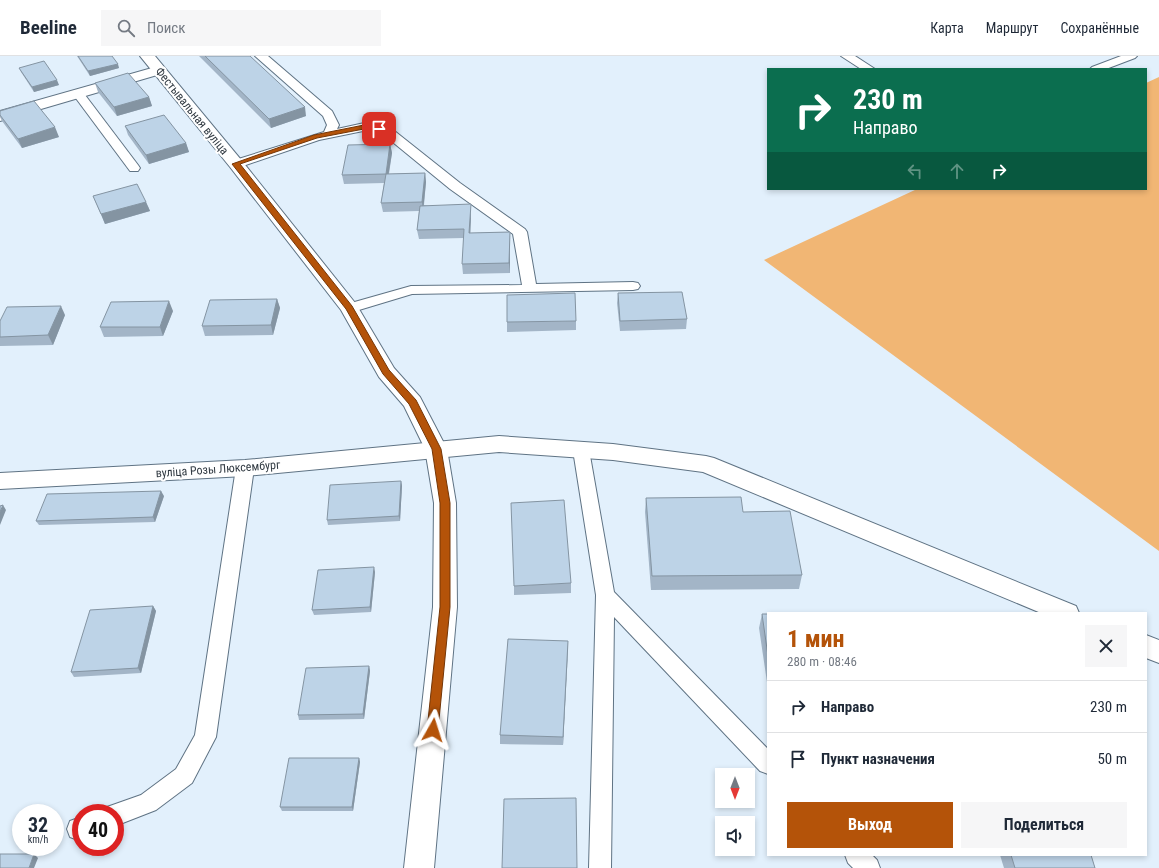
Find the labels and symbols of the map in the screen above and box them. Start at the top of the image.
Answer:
street label: Фестывальная вуліца [152,65,232,158]
pin [362,112,396,146]
street label: вуліца Розы Люксембург [155,458,281,480]
position arrow [412,709,454,751]
north arrow [715,768,755,808]
speed limit sign: 40 [72,804,124,856]

